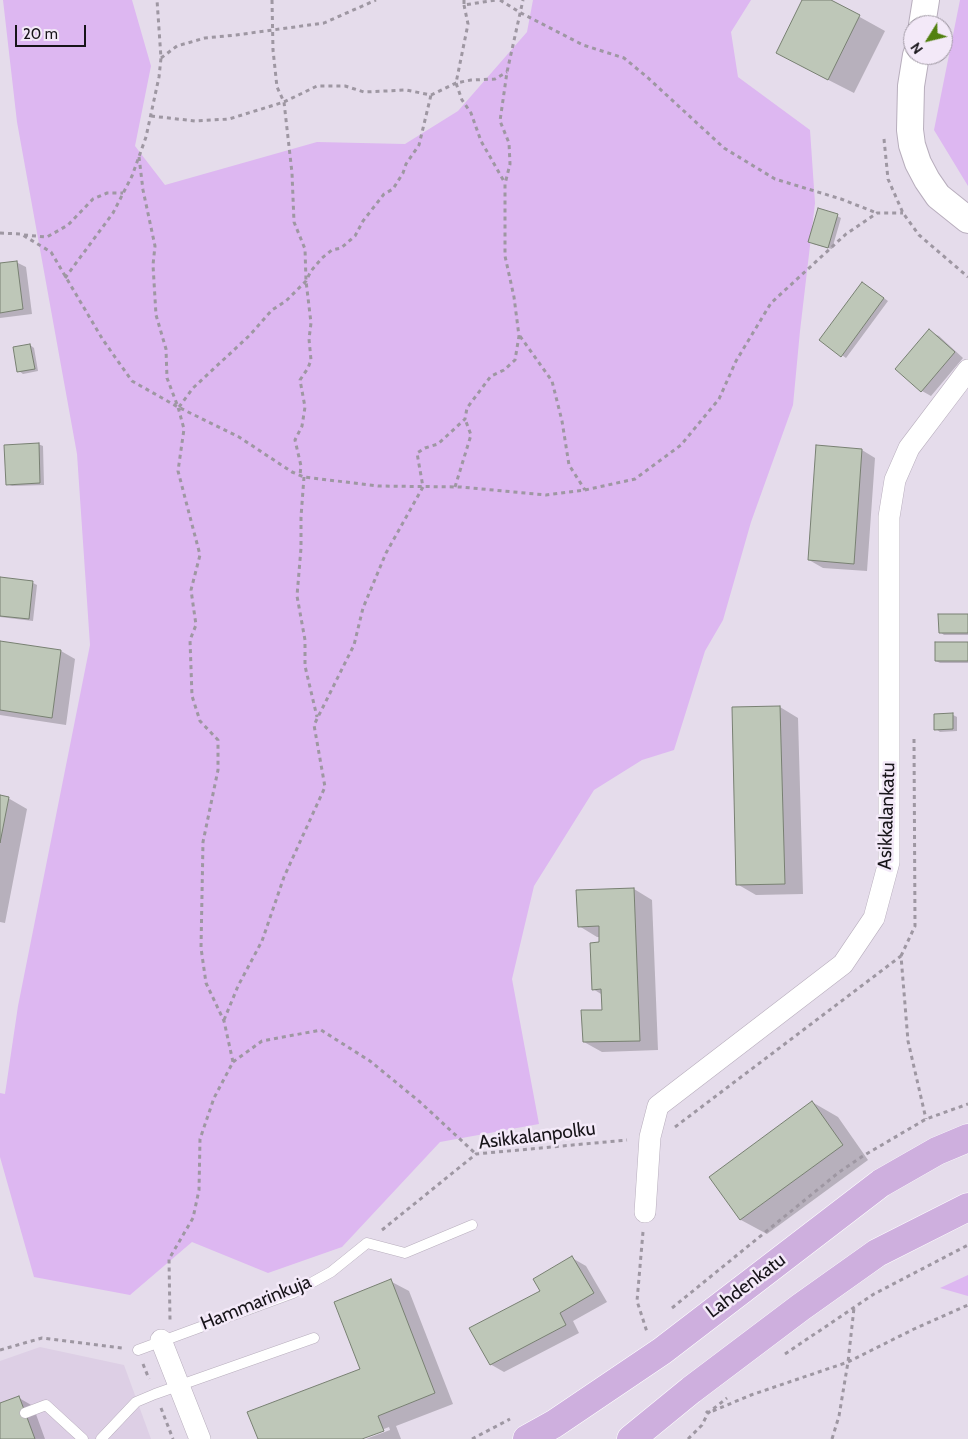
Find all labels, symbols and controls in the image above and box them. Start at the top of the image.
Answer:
scale bar [18,15,89,47]
north arrow [903,15,953,65]
text: 20 m [23,25,58,43]
text: N [906,39,927,58]
street label: Asikkalankatu [874,762,900,870]
street label: Asikkalanpolku [477,1118,597,1154]
street label: Lahdenkatu [702,1249,790,1323]
street label: Hammarinkuja [197,1271,315,1335]

